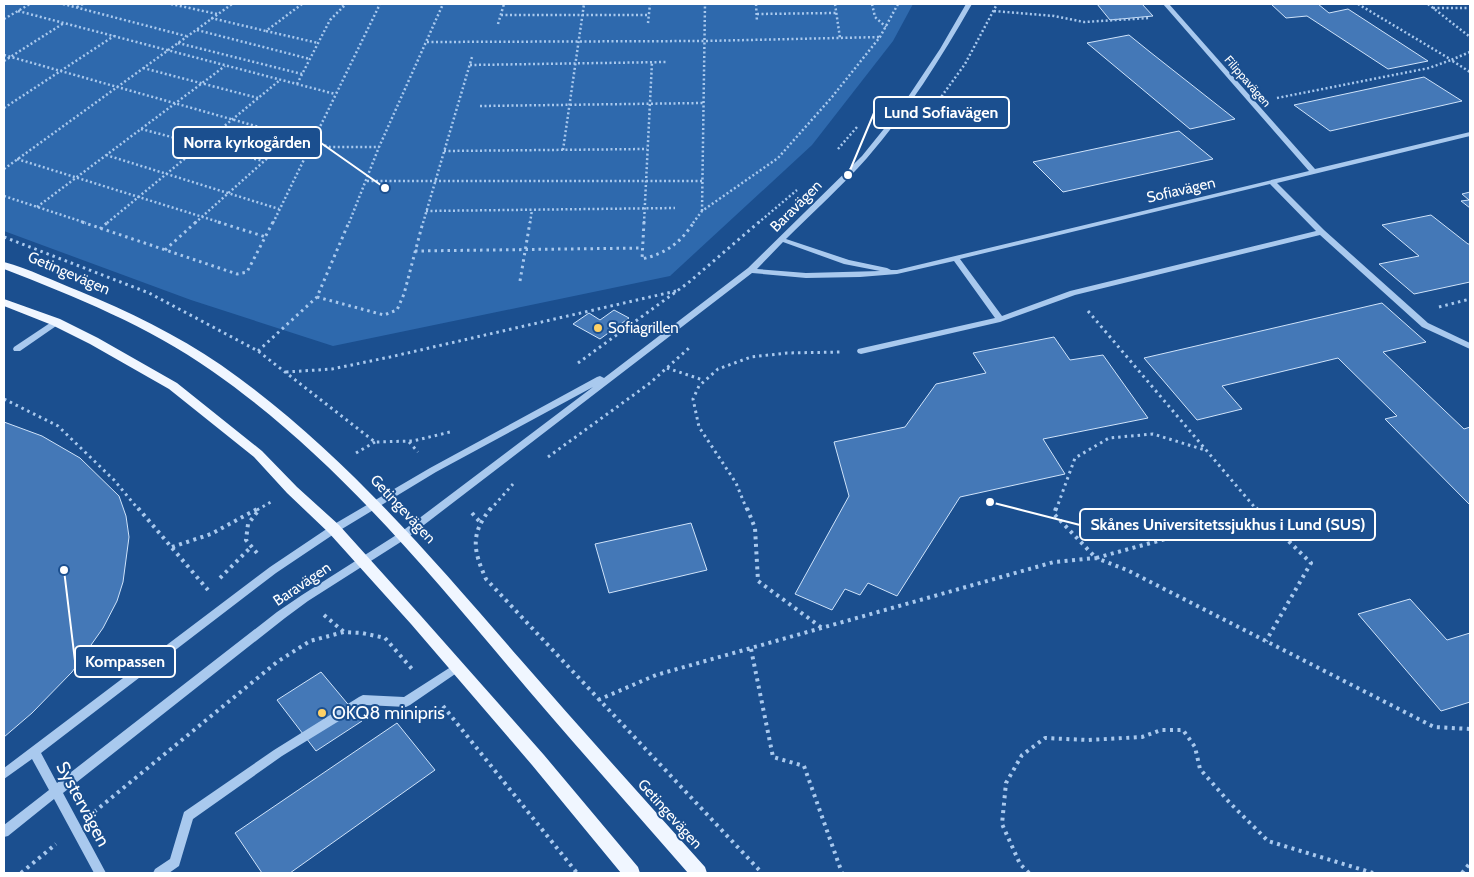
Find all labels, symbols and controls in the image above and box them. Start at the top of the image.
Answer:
street label: Filippavägen [1222,52,1275,110]
callout: Lund Sofiavägen [874,97,1009,128]
text: Lund Sofiavägen [884,103,998,122]
callout: Norra kyrkogården [173,127,321,158]
text: Norra kyrkogården [183,133,311,152]
street label: Sofiavägen [1145,173,1217,207]
street label: Baravägen [766,176,826,236]
street label: Getingevägen [25,248,113,298]
place label: Sofiagrillen [608,319,679,337]
marker: Sofiagrillen [592,322,604,334]
street label: Getingevägen [367,471,439,547]
callout: Skånes Universitetssjukhus i Lund (SUS) [1080,509,1375,540]
text: Skånes Universitetssjukhus i Lund (SUS) [1090,515,1366,534]
street label: Baravägen [270,558,334,610]
callout: Kompassen [75,646,175,677]
text: Kompassen [85,652,165,671]
place label: OKQ8 minipris [332,702,445,724]
marker: OKQ8 minipris [316,707,328,719]
street label: Systervägen [51,758,115,850]
street label: Getingevägen [634,775,706,853]

